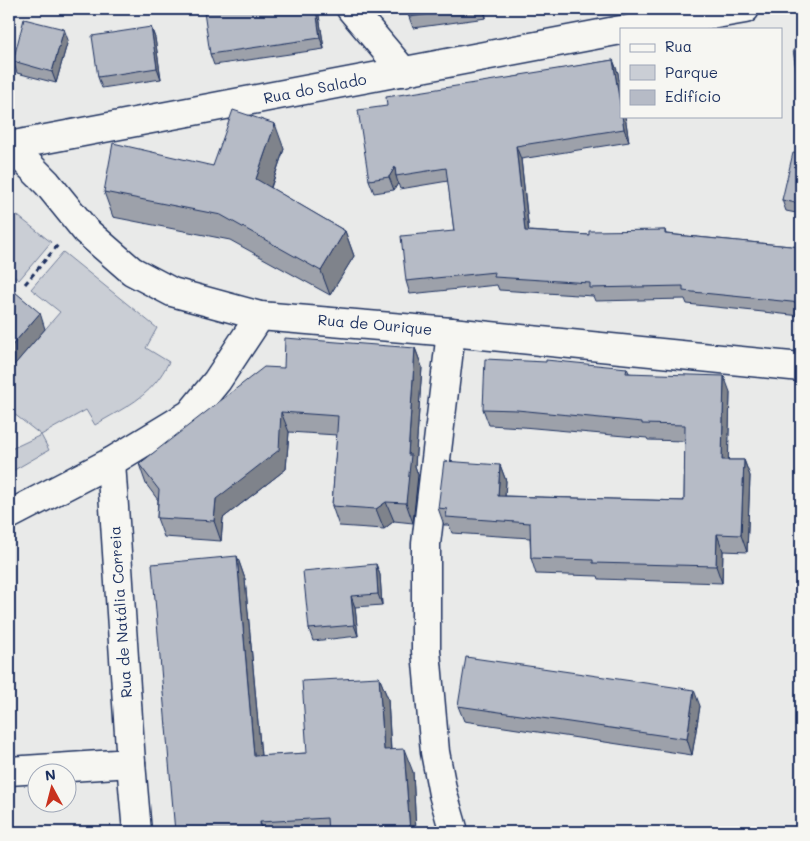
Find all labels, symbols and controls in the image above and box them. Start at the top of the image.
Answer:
legend [620,28,782,118]
text: Rua [665,36,692,56]
text: Parque [665,62,718,82]
street label: Rua do Salado [262,68,368,108]
text: Edifício [665,86,721,106]
street label: Rua de Ourique [317,309,433,339]
street label: Rua de Natália Correia [104,525,136,699]
north arrow [28,764,78,814]
text: N [44,765,57,785]

